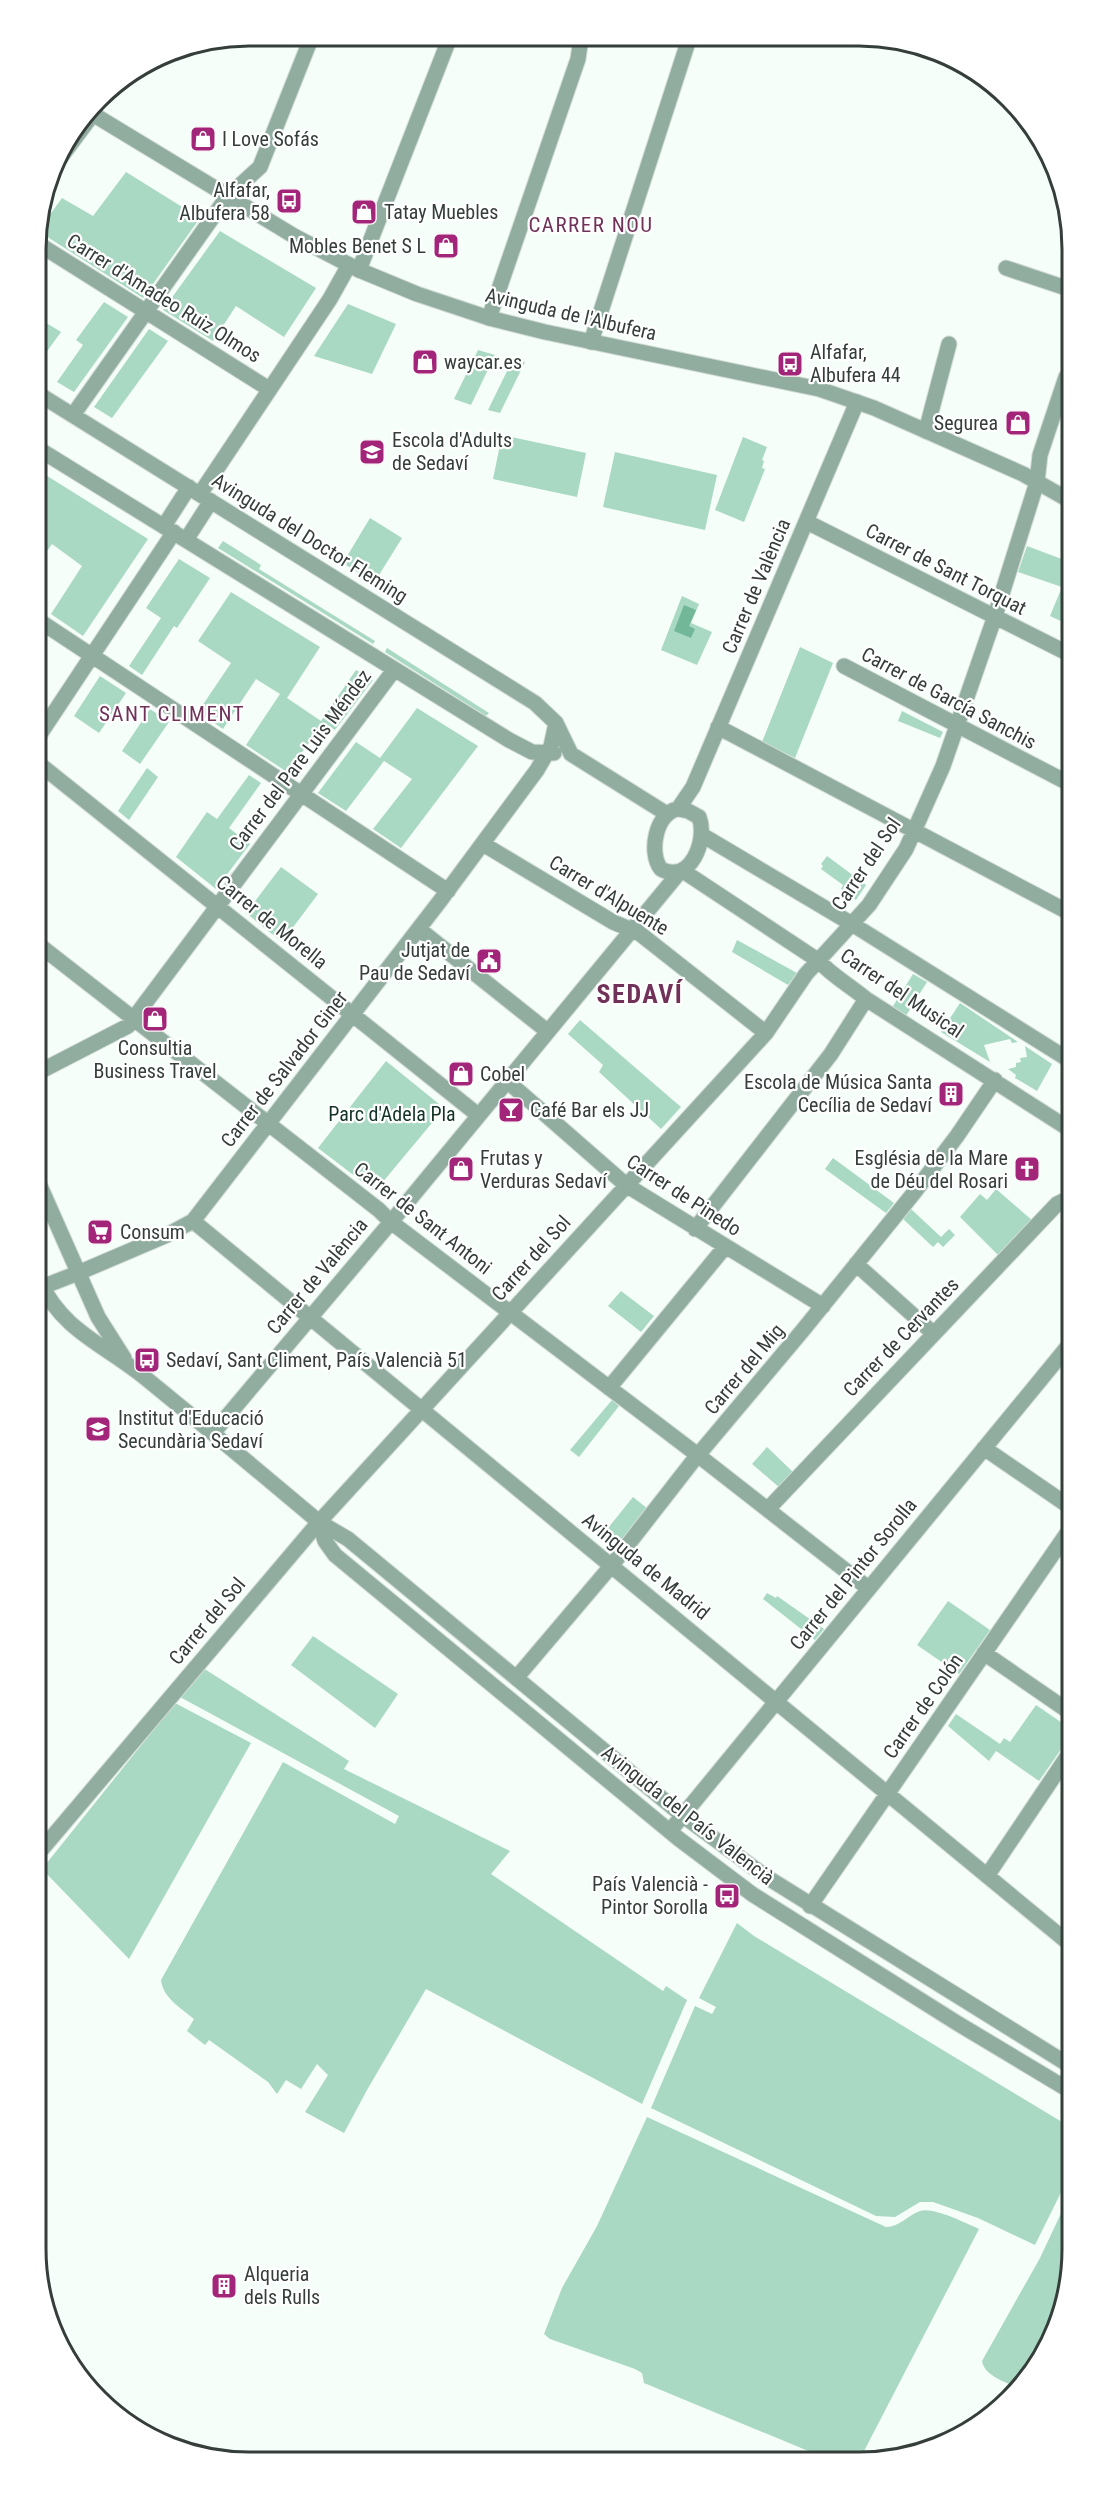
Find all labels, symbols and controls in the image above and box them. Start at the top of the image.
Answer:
shop icon: I Love Sofás [188,124,218,154]
place label: I Love Sofás [222,127,319,151]
place label: Alfafar, Albufera 58 [179,178,270,225]
bus stop icon: Alfafar, Albufera 58 [274,186,304,216]
shop icon: Tatay Muebles [349,197,379,227]
place label: Tatay Muebles [384,200,498,224]
district label: CARRER NOU [528,213,654,237]
street label: Carrer d'Amadeo Ruiz Olmos [62,228,266,368]
shop icon: Mobles Benet S L [431,231,461,261]
place label: Mobles Benet S L [289,234,426,258]
street label: Avinguda de l'Albufera [483,283,659,345]
place label: Alfafar, Albufera 44 [810,340,901,387]
shop icon: waycar.es [410,347,440,377]
bus stop icon: Alfafar, Albufera 44 [775,349,805,379]
place label: waycar.es [444,350,522,374]
shop icon: Segurea [1003,408,1033,438]
place label: Segurea [934,411,998,435]
place label: Escola d'Adults de Sedaví [392,428,512,475]
school or university icon: Escola d'Adults de Sedaví [357,437,387,467]
street label: Avinguda del Doctor Fleming [208,468,412,608]
street label: Carrer de València [717,515,795,657]
street label: Carrer de Sant Torquat [862,518,1030,620]
street label: Carrer de García Sanchis [857,642,1041,754]
street label: Carrer del Pare Luis Méndez [224,664,376,856]
district label: SANT CLIMENT [99,702,245,726]
street label: Carrer del Sol [826,813,906,915]
street label: Carrer d'Alpuente [545,850,673,940]
street label: Carrer de Morella [212,870,332,974]
place label: Jutjat de Pau de Sedaví [359,938,471,985]
street label: Carrer del Musical [836,943,968,1043]
public building icon: Jutjat de Pau de Sedaví [474,946,504,976]
district label: SEDAVÍ [597,979,684,1009]
street label: Carrer de Salvador Giner [216,986,352,1152]
shop icon: Consultia Business Travel [140,1004,170,1034]
place label: Consultia Business Travel [93,1036,217,1083]
shop icon: Cobel [446,1059,476,1089]
place label: Cobel [480,1062,525,1086]
place label: Escola de Música Santa Cecília de Sedaví [744,1070,933,1117]
building icon: Escola de Música Santa Cecília de Sedaví [936,1079,966,1109]
bar icon: Café Bar els JJ [496,1095,526,1125]
place label: Café Bar els JJ [530,1098,649,1122]
park label: Parc d'Adela Pla [328,1102,456,1126]
place label: Frutas y Verduras Sedaví [480,1146,608,1193]
place label: Església de la Mare de Déu del Rosari [855,1146,1008,1193]
street label: Carrer de Pinedo [622,1149,746,1241]
shop icon: Frutas y Verduras Sedaví [446,1154,476,1184]
church icon: Església de la Mare de Déu del Rosari [1012,1154,1042,1184]
street label: Carrer de Sant Antoni [349,1157,497,1279]
street label: Carrer del Sol [486,1210,576,1306]
street label: Carrer de València [261,1213,373,1339]
supermarket icon: Consum [85,1217,115,1247]
place label: Consum [120,1220,185,1244]
street label: Carrer de Cervantes [838,1273,964,1401]
street label: Carrer del Mig [699,1319,789,1419]
bus stop icon: Sedaví, Sant Climent, País Valencià 51 [132,1345,162,1375]
place label: Sedaví, Sant Climent, País Valencià 51 [166,1348,467,1372]
place label: Institut d'Educació Secundària Sedaví [118,1406,264,1453]
school or university icon: Institut d'Educació Secundària Sedaví [83,1414,113,1444]
street label: Carrer del Pintor Sorolla [784,1493,922,1655]
street label: Avinguda de Madrid [578,1507,714,1625]
street label: Carrer del Sol [164,1573,250,1669]
street label: Carrer de Colón [878,1649,968,1763]
street label: Avinguda del País Valencià [597,1740,779,1890]
place label: País Valencià - Pintor Sorolla [592,1872,708,1919]
bus stop icon: País Valencià - Pintor Sorolla [712,1881,742,1911]
place label: Alqueria dels Rulls [244,2262,320,2309]
building icon: Alqueria dels Rulls [209,2271,239,2301]

